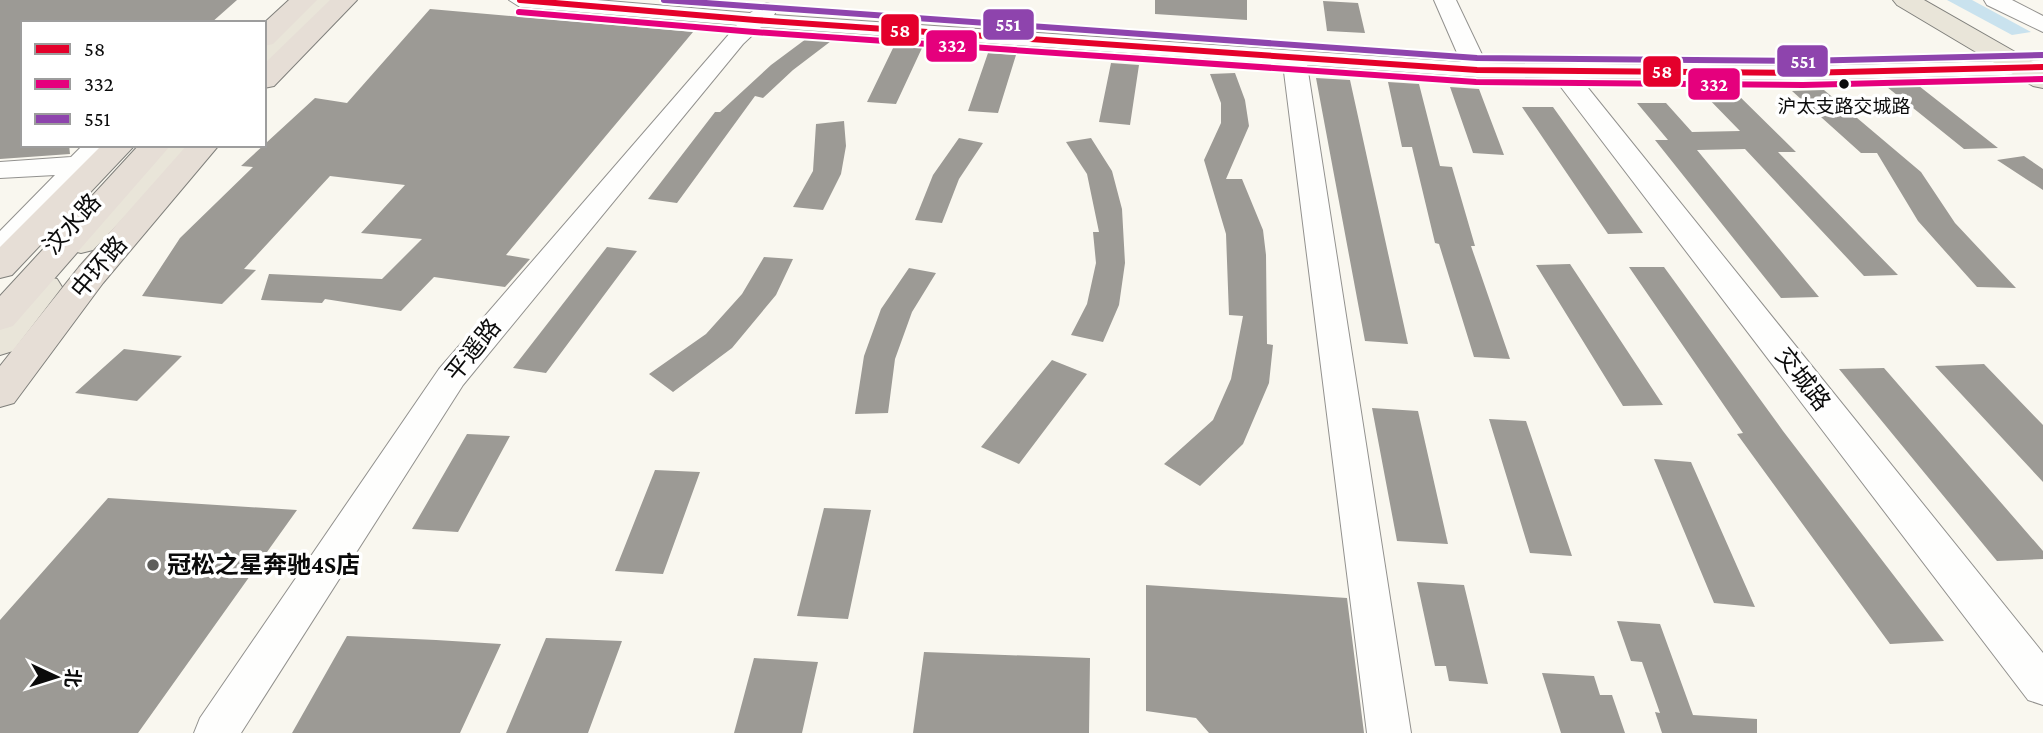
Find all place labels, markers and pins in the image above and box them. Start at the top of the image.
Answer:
marker: 沪太支路交城路 [1837,77,1851,91]
place label: 沪太支路交城路 [1777,96,1911,117]
place label: 冠松之星奔驰4S店 [167,551,360,578]
marker: 冠松之星奔驰4S店 [145,557,161,573]

